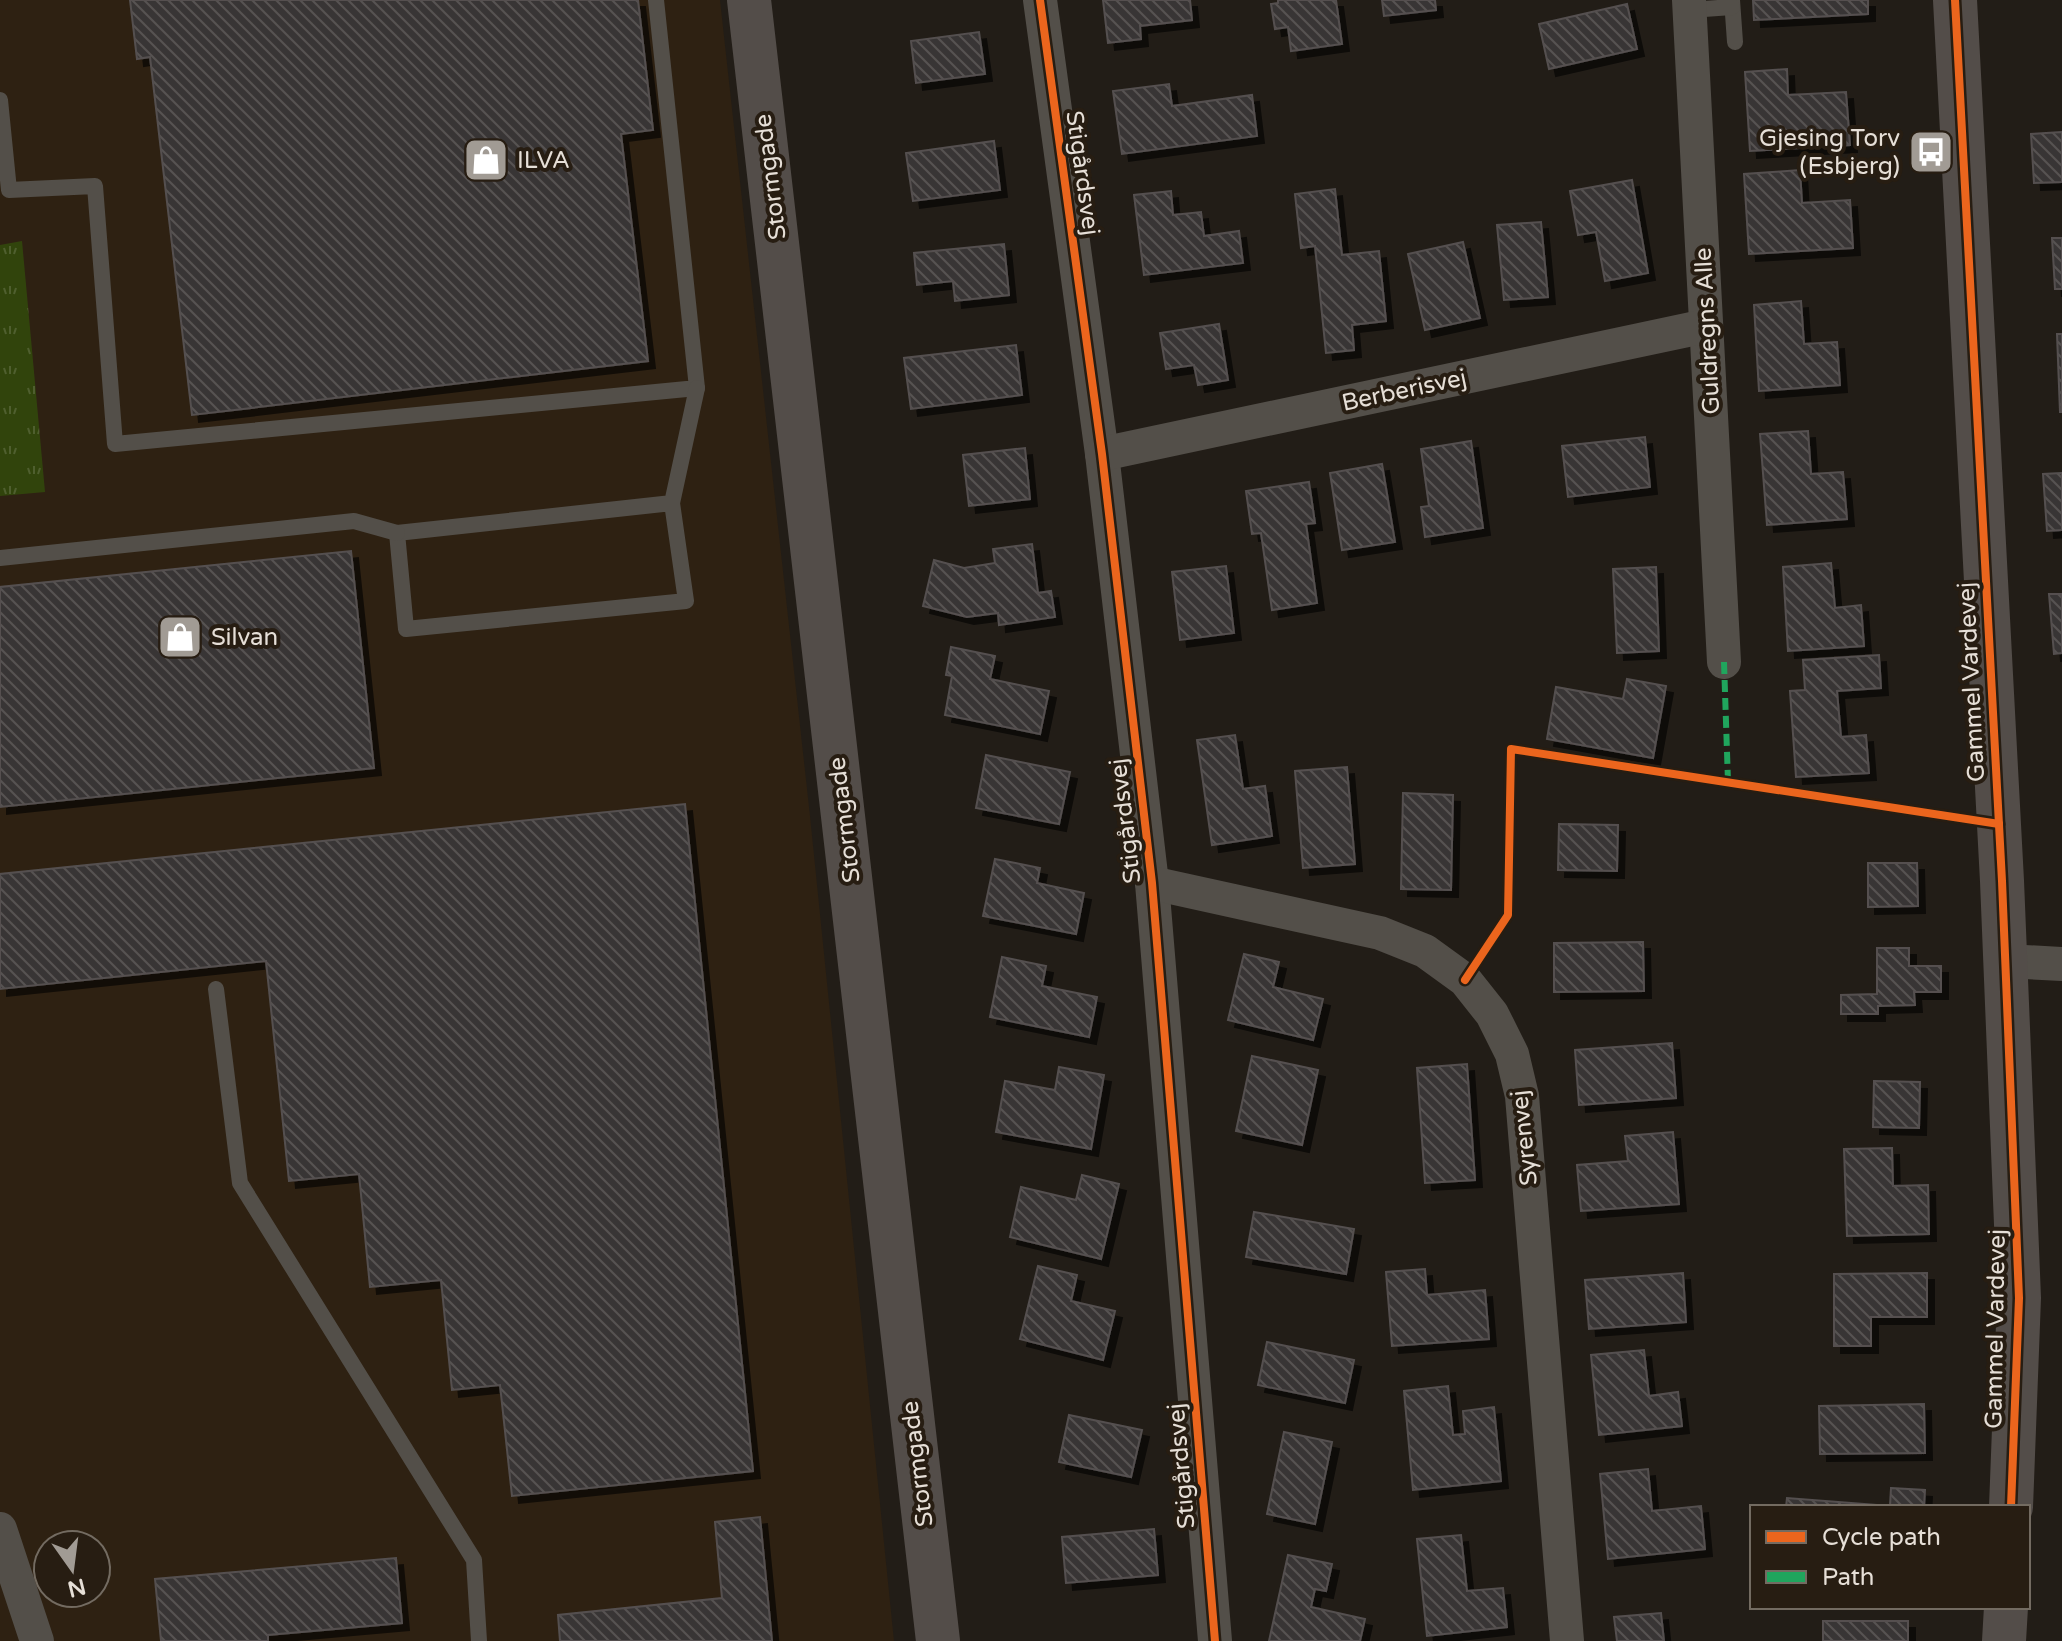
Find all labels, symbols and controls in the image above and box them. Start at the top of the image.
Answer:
street label: Stigårdsvej [1059,109,1106,237]
street label: Stormgade [748,112,793,241]
place label: Gjesing Torv (Esbjerg) [1759,124,1900,181]
bus stop icon: Gjesing Torv (Esbjerg) [1907,128,1955,176]
shop icon: ILVA [462,136,510,184]
place label: ILVA [517,146,570,175]
street label: Guldregns Alle [1689,247,1726,415]
street label: Berberisvej [1339,363,1469,418]
street label: Gammel Vardevej [1952,581,1991,783]
shop icon: Silvan [156,613,204,661]
place label: Silvan [211,623,278,652]
street label: Stormgade [822,755,867,884]
street label: Stigårdsvej [1103,757,1148,885]
street label: Syrenvej [1505,1089,1544,1187]
street label: Gammel Vardevej [1979,1229,2012,1429]
street label: Stormgade [895,1399,940,1528]
street label: Stigårdsvej [1162,1402,1201,1530]
legend [1750,1505,2030,1609]
text: Cycle path [1822,1523,1941,1552]
north arrow [32,1529,112,1609]
text: Path [1822,1563,1875,1592]
text: N [65,1573,88,1602]

